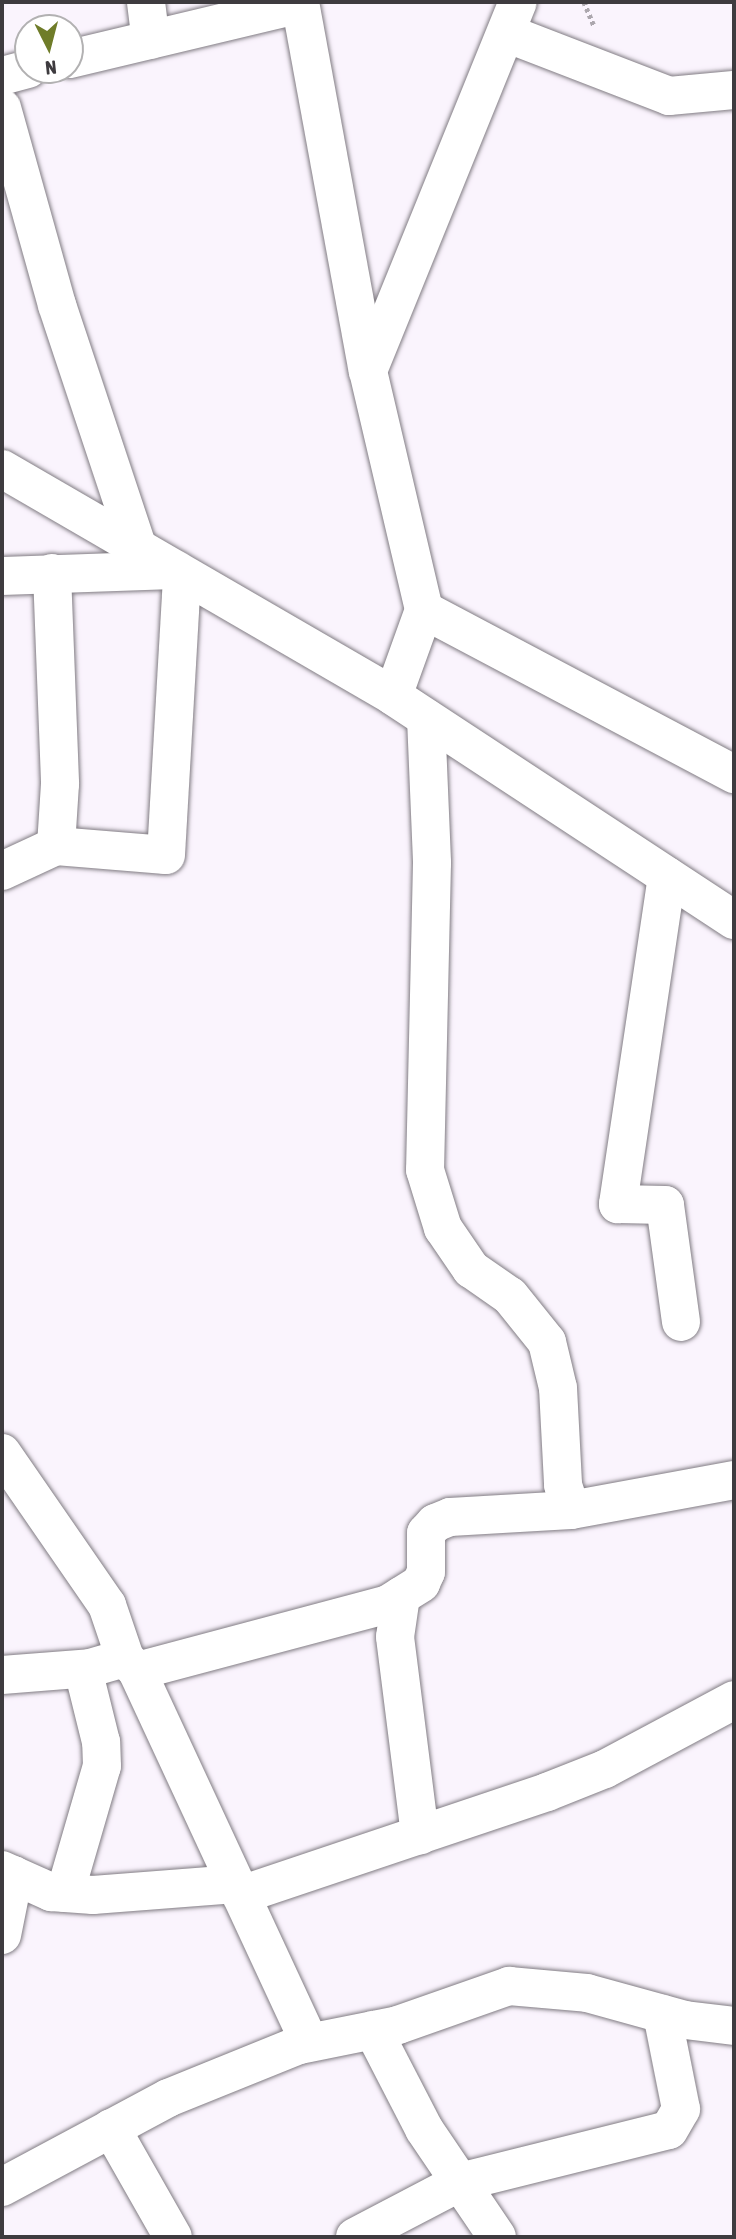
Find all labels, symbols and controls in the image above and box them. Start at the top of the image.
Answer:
north arrow [14,14,84,84]
text: N [44,56,58,79]

